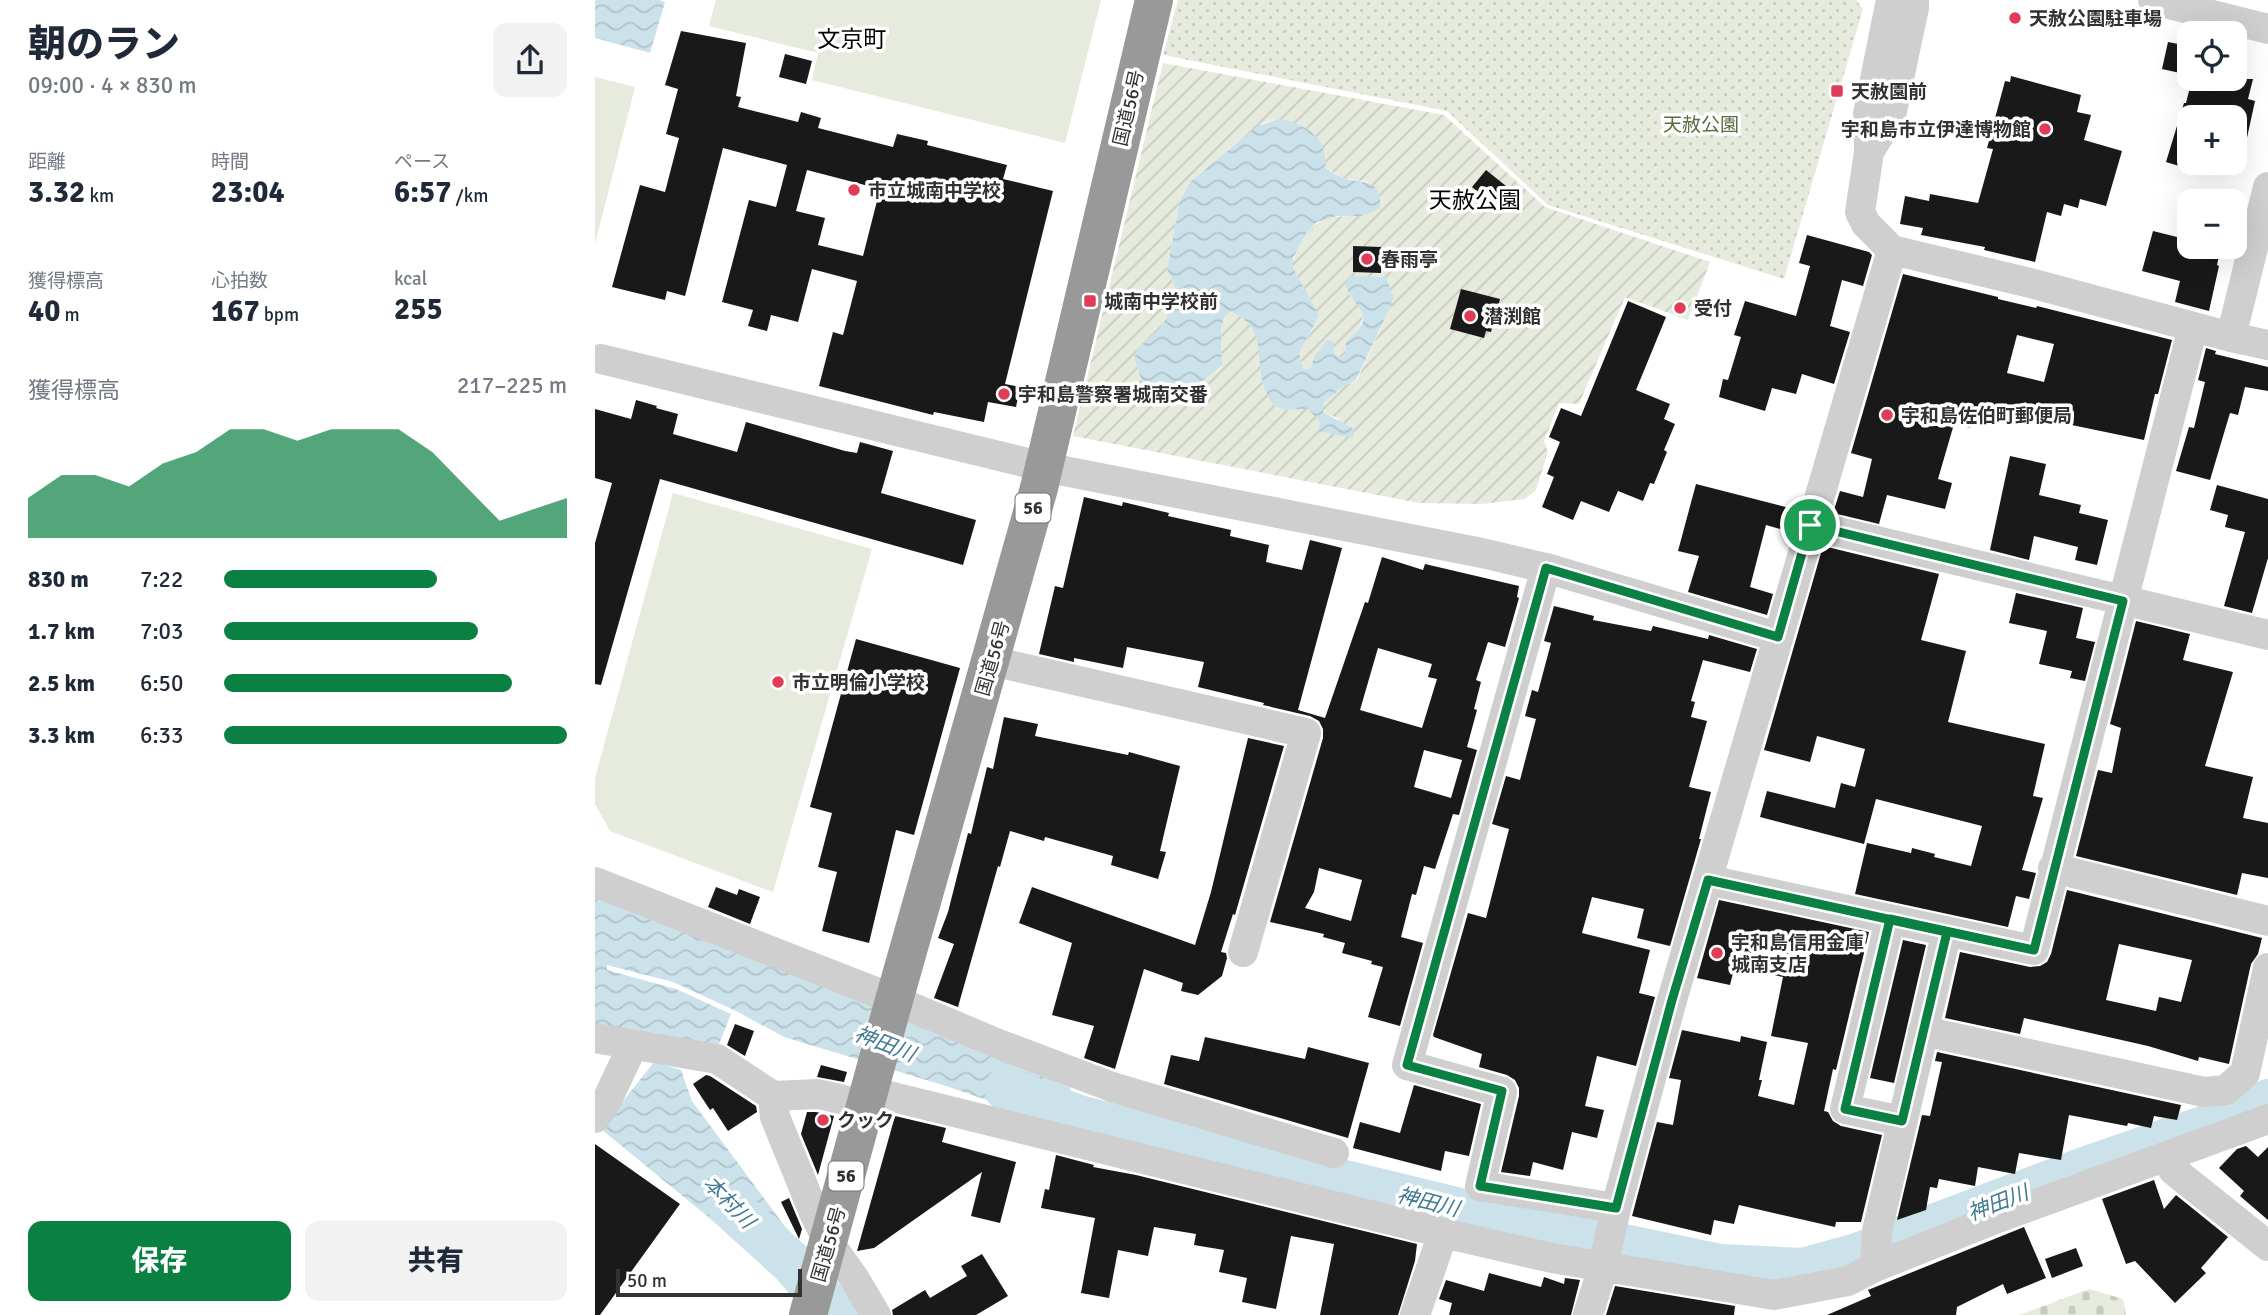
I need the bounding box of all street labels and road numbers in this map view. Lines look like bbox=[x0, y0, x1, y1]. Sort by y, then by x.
street label: 国道56号 bbox=[1109, 68, 1149, 149]
road number: 56 bbox=[1015, 494, 1051, 522]
street label: 国道56号 bbox=[971, 618, 1015, 699]
road number: 56 bbox=[828, 1162, 863, 1190]
street label: 国道56号 bbox=[807, 1204, 851, 1285]

